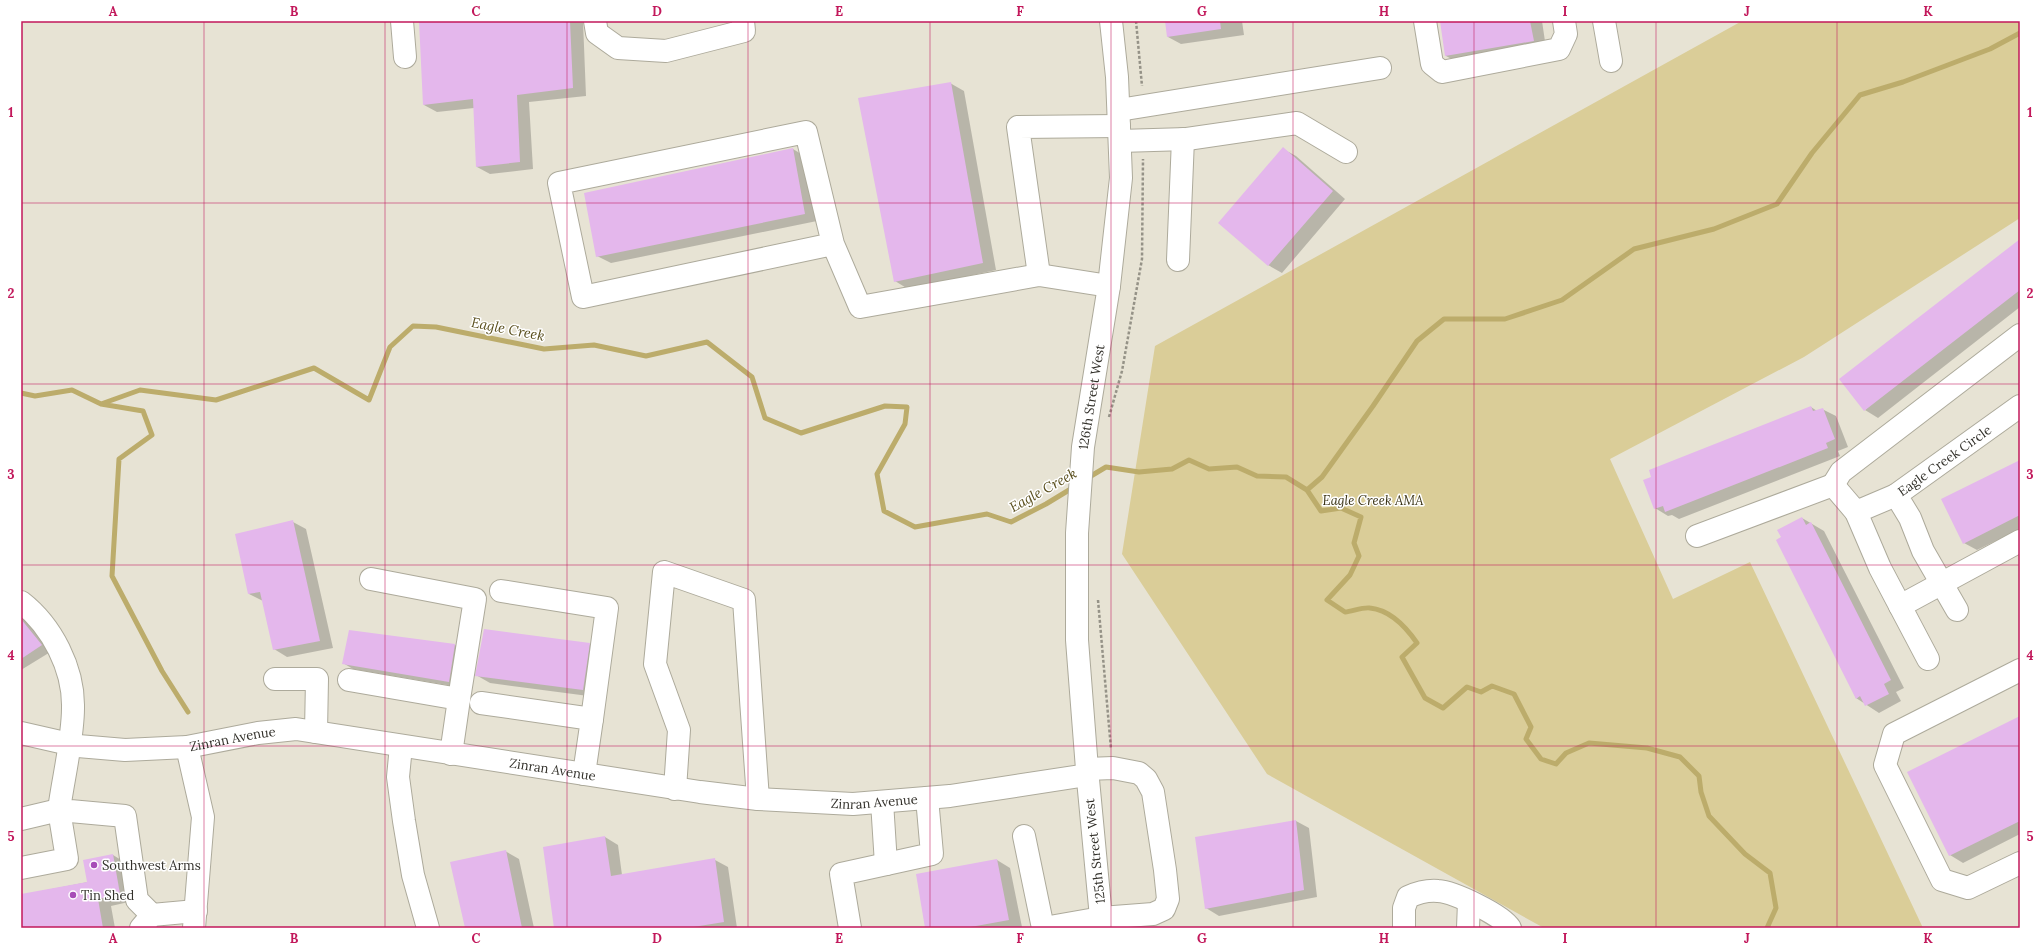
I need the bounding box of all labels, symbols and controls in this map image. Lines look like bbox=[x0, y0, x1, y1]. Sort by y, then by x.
text: A bbox=[109, 3, 118, 20]
text: B bbox=[290, 3, 299, 20]
text: C bbox=[472, 3, 481, 20]
text: D bbox=[652, 3, 662, 20]
text: E bbox=[835, 3, 843, 20]
text: F bbox=[1016, 3, 1024, 20]
text: G bbox=[1197, 3, 1207, 20]
text: H bbox=[1379, 3, 1389, 20]
text: I bbox=[1562, 3, 1568, 20]
text: J bbox=[1744, 3, 1750, 20]
text: K bbox=[1923, 3, 1933, 20]
text: 1 bbox=[8, 104, 14, 121]
text: 1 bbox=[2027, 104, 2033, 121]
text: 2 bbox=[8, 285, 15, 302]
text: 2 bbox=[2027, 285, 2034, 302]
water label: Eagle Creek bbox=[470, 313, 546, 345]
street label: 126th Street West bbox=[1074, 343, 1108, 450]
street label: Eagle Creek Circle bbox=[1894, 421, 1994, 500]
water label: Eagle Creek bbox=[1006, 464, 1080, 516]
text: 3 bbox=[7, 466, 15, 483]
text: 3 bbox=[2026, 466, 2034, 483]
park label: Eagle Creek AMA bbox=[1323, 492, 1424, 509]
text: 4 bbox=[7, 647, 15, 664]
text: 4 bbox=[2026, 647, 2034, 664]
street label: Zinran Avenue bbox=[188, 723, 276, 755]
street label: Zinran Avenue bbox=[508, 754, 597, 784]
street label: Zinran Avenue bbox=[830, 790, 918, 813]
street label: 125th Street West bbox=[1081, 797, 1109, 905]
text: 5 bbox=[7, 828, 15, 845]
text: 5 bbox=[2026, 828, 2034, 845]
place label: Southwest Arms bbox=[102, 857, 201, 874]
marker: Southwest Arms bbox=[89, 860, 99, 870]
place label: Tin Shed bbox=[81, 887, 134, 904]
marker: Tin Shed bbox=[68, 890, 78, 900]
text: A bbox=[109, 930, 118, 947]
text: B bbox=[290, 930, 299, 947]
text: C bbox=[472, 930, 481, 947]
text: D bbox=[652, 930, 662, 947]
text: E bbox=[835, 930, 843, 947]
text: F bbox=[1016, 930, 1024, 947]
text: G bbox=[1197, 930, 1207, 947]
text: H bbox=[1379, 930, 1389, 947]
text: I bbox=[1562, 930, 1568, 947]
text: J bbox=[1744, 930, 1750, 947]
text: K bbox=[1923, 930, 1933, 947]

